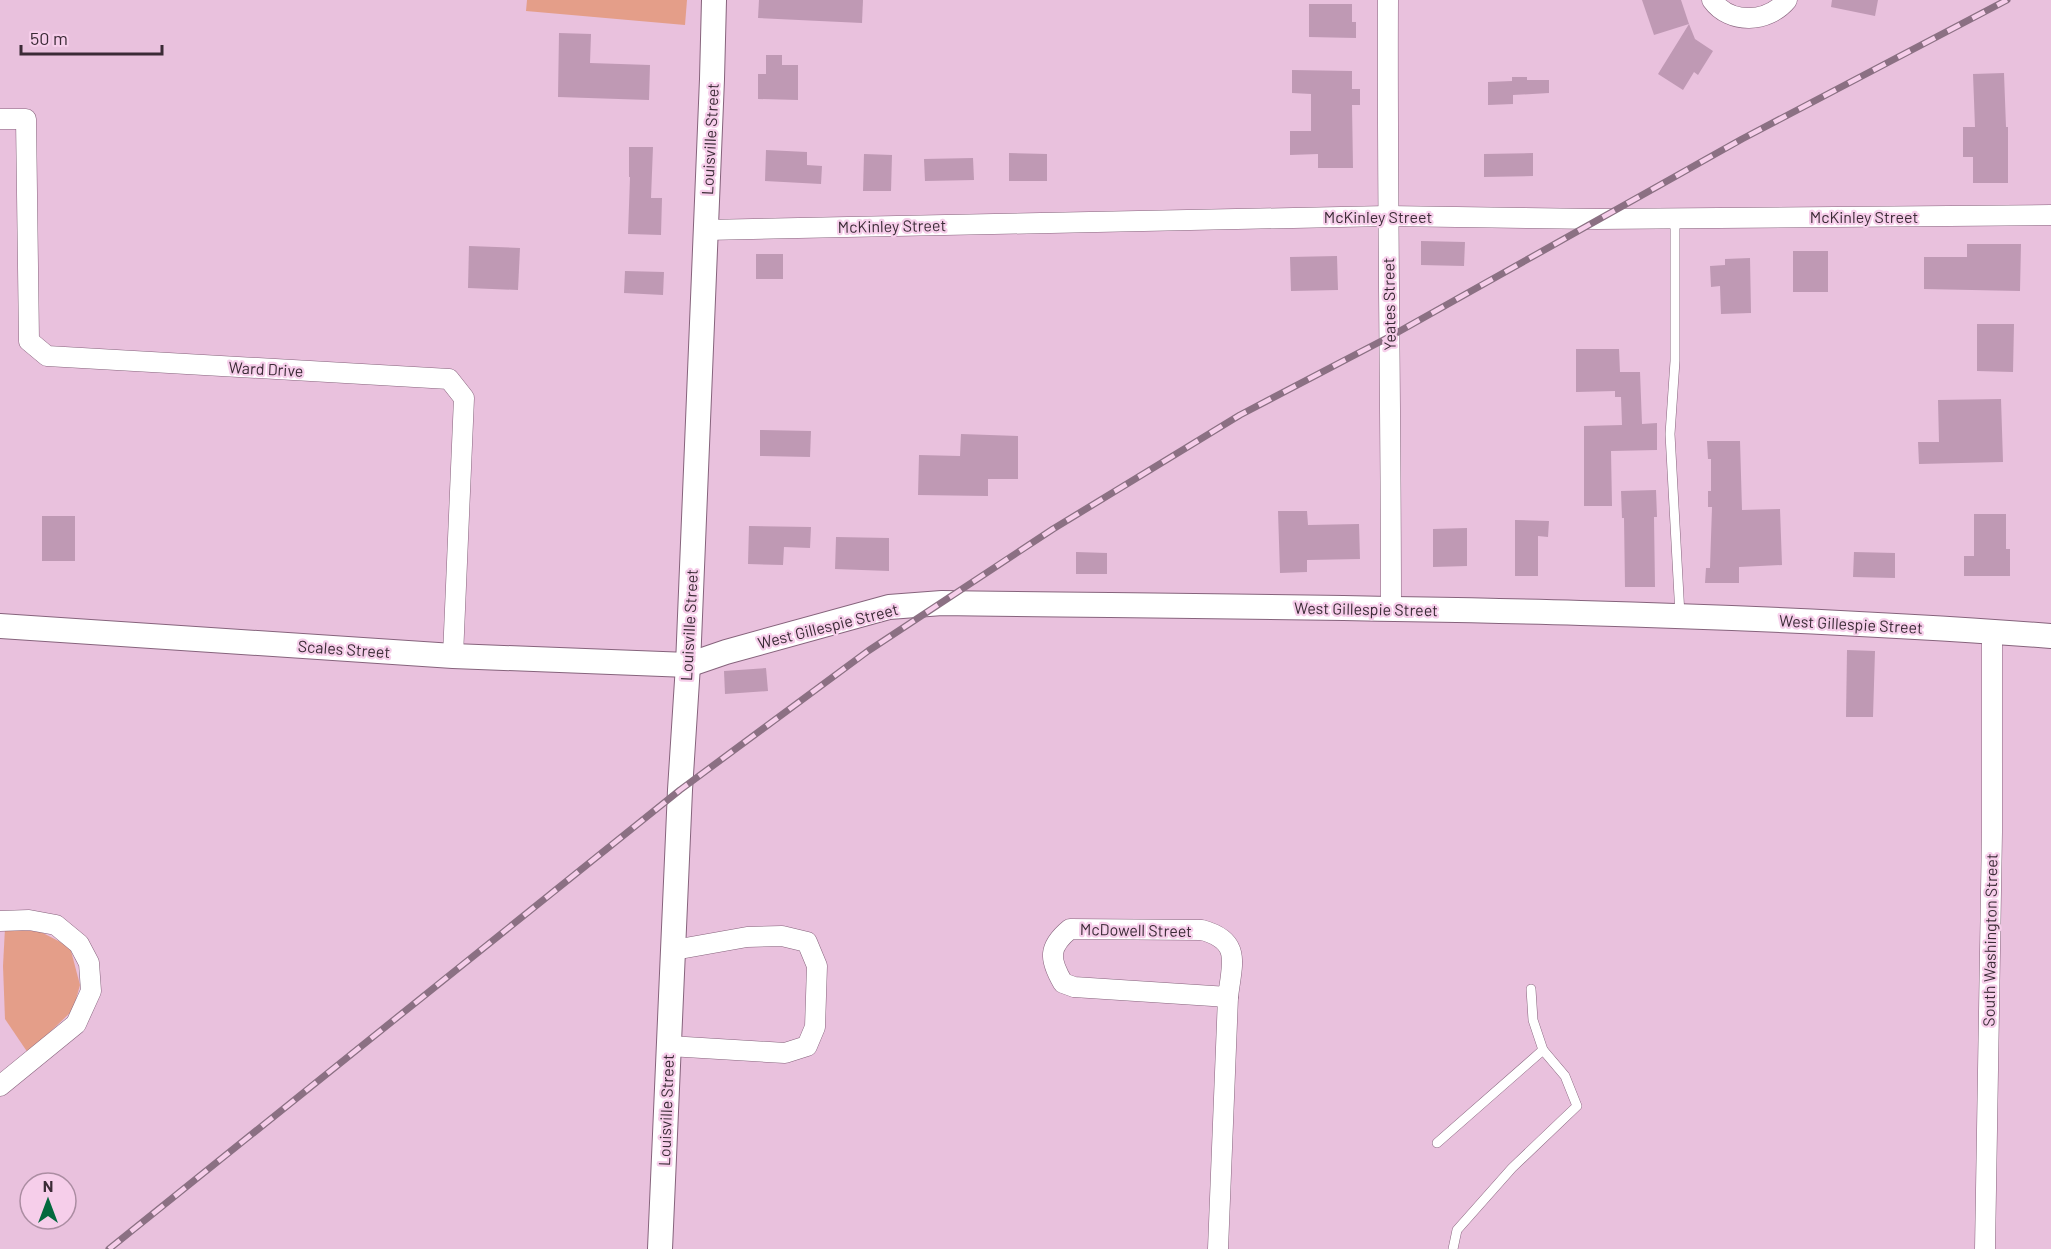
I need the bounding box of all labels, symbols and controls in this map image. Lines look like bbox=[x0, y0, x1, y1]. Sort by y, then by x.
scale bar bbox=[21, 18, 162, 56]
text: 50 m bbox=[30, 27, 68, 49]
street label: Louisville Street bbox=[697, 82, 722, 195]
street label: McKinley Street bbox=[1324, 207, 1432, 226]
street label: McKinley Street bbox=[1810, 207, 1918, 226]
street label: McKinley Street bbox=[838, 215, 946, 236]
street label: Yeates Street bbox=[1378, 257, 1399, 351]
street label: Ward Drive bbox=[228, 357, 304, 380]
street label: Louisville Street bbox=[676, 568, 701, 681]
street label: West Gillespie Street bbox=[1294, 598, 1438, 619]
street label: West Gillespie Street bbox=[756, 599, 900, 652]
street label: West Gillespie Street bbox=[1779, 610, 1923, 637]
street label: Scales Street bbox=[297, 636, 391, 661]
street label: South Washington Street bbox=[1978, 853, 2001, 1027]
street label: McDowell Street bbox=[1080, 919, 1192, 940]
street label: Louisville Street bbox=[654, 1054, 677, 1166]
north arrow bbox=[18, 1171, 78, 1231]
text: N bbox=[43, 1176, 53, 1195]

